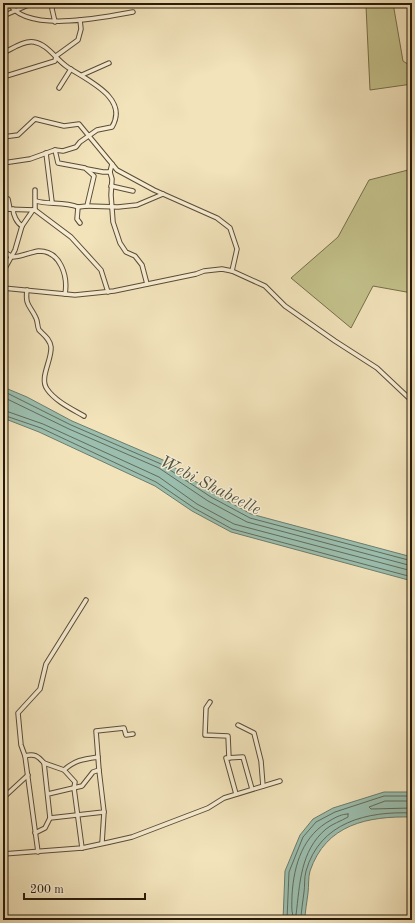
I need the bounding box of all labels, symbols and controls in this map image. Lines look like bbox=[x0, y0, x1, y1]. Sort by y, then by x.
water label: Webi Shabeelle bbox=[157, 453, 263, 519]
scale bar bbox=[24, 875, 145, 901]
text: 200 m bbox=[30, 884, 64, 896]

